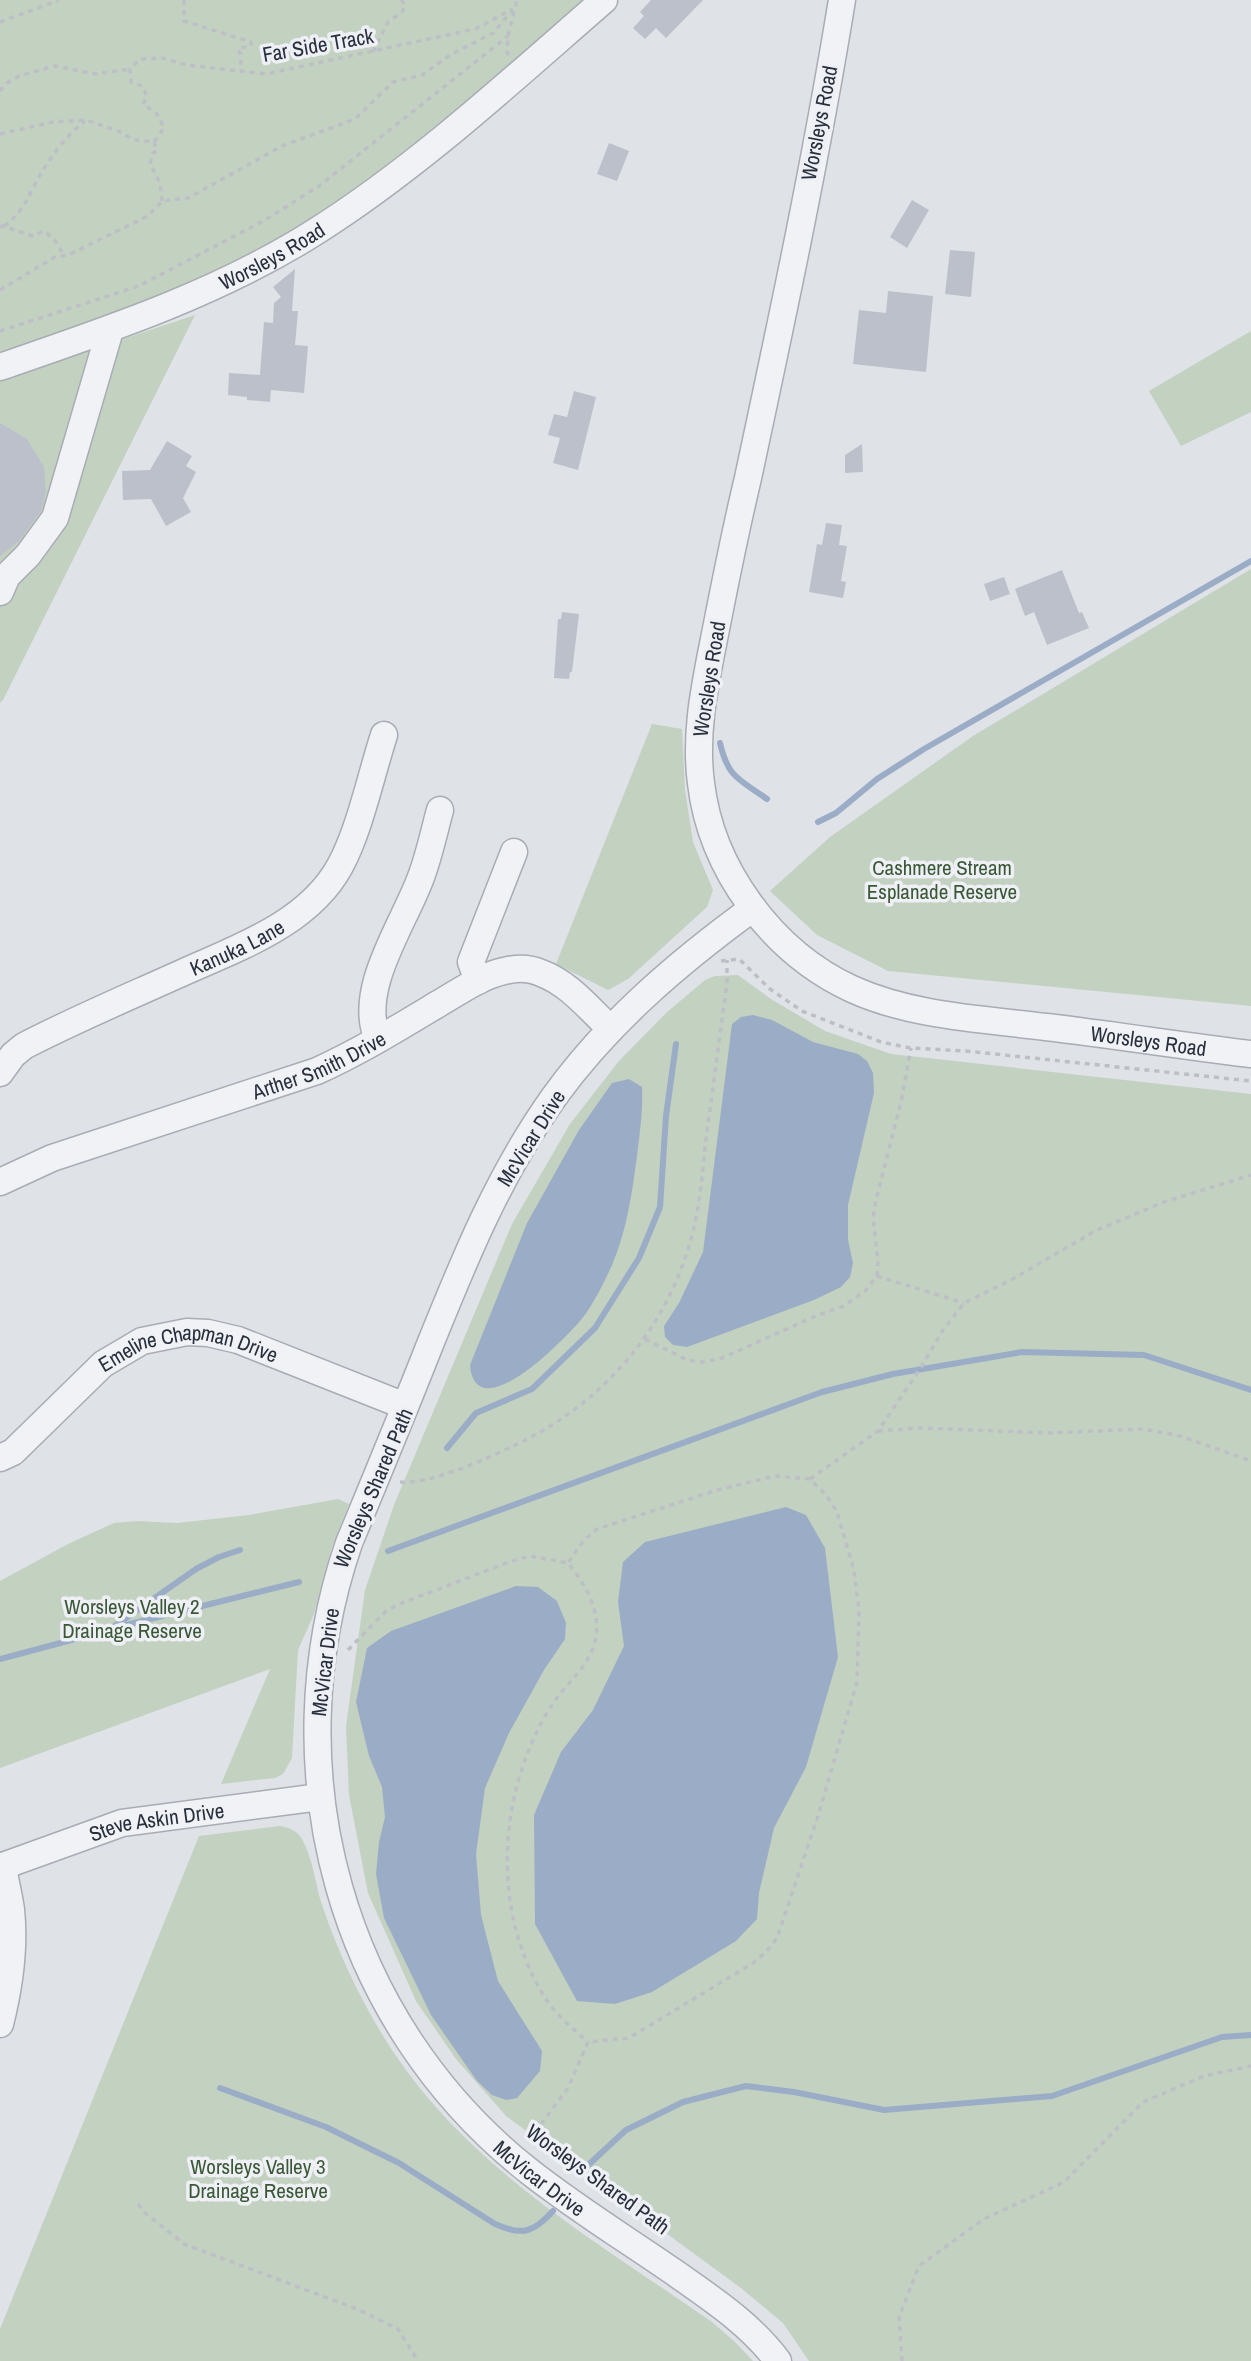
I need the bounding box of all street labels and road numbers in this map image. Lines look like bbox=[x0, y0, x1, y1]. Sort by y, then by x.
street label: Far Side Track bbox=[260, 21, 376, 69]
street label: Worsleys Road bbox=[794, 63, 844, 183]
street label: Worsleys Road bbox=[214, 215, 330, 296]
street label: Worsleys Road bbox=[686, 619, 732, 739]
street label: Kanuka Lane bbox=[185, 912, 290, 982]
street label: Worsleys Road bbox=[1089, 1018, 1208, 1063]
street label: Arther Smith Drive bbox=[247, 1024, 391, 1106]
street label: McVicar Drive bbox=[490, 1084, 572, 1192]
street label: Emeline Chapman Drive bbox=[93, 1317, 283, 1378]
street label: Worsleys Shared Path bbox=[326, 1404, 420, 1572]
street label: McVicar Drive bbox=[304, 1606, 346, 1718]
street label: Steve Askin Drive bbox=[85, 1795, 226, 1848]
street label: Worsleys Shared Path bbox=[520, 2117, 676, 2241]
street label: McVicar Drive bbox=[487, 2133, 591, 2223]

